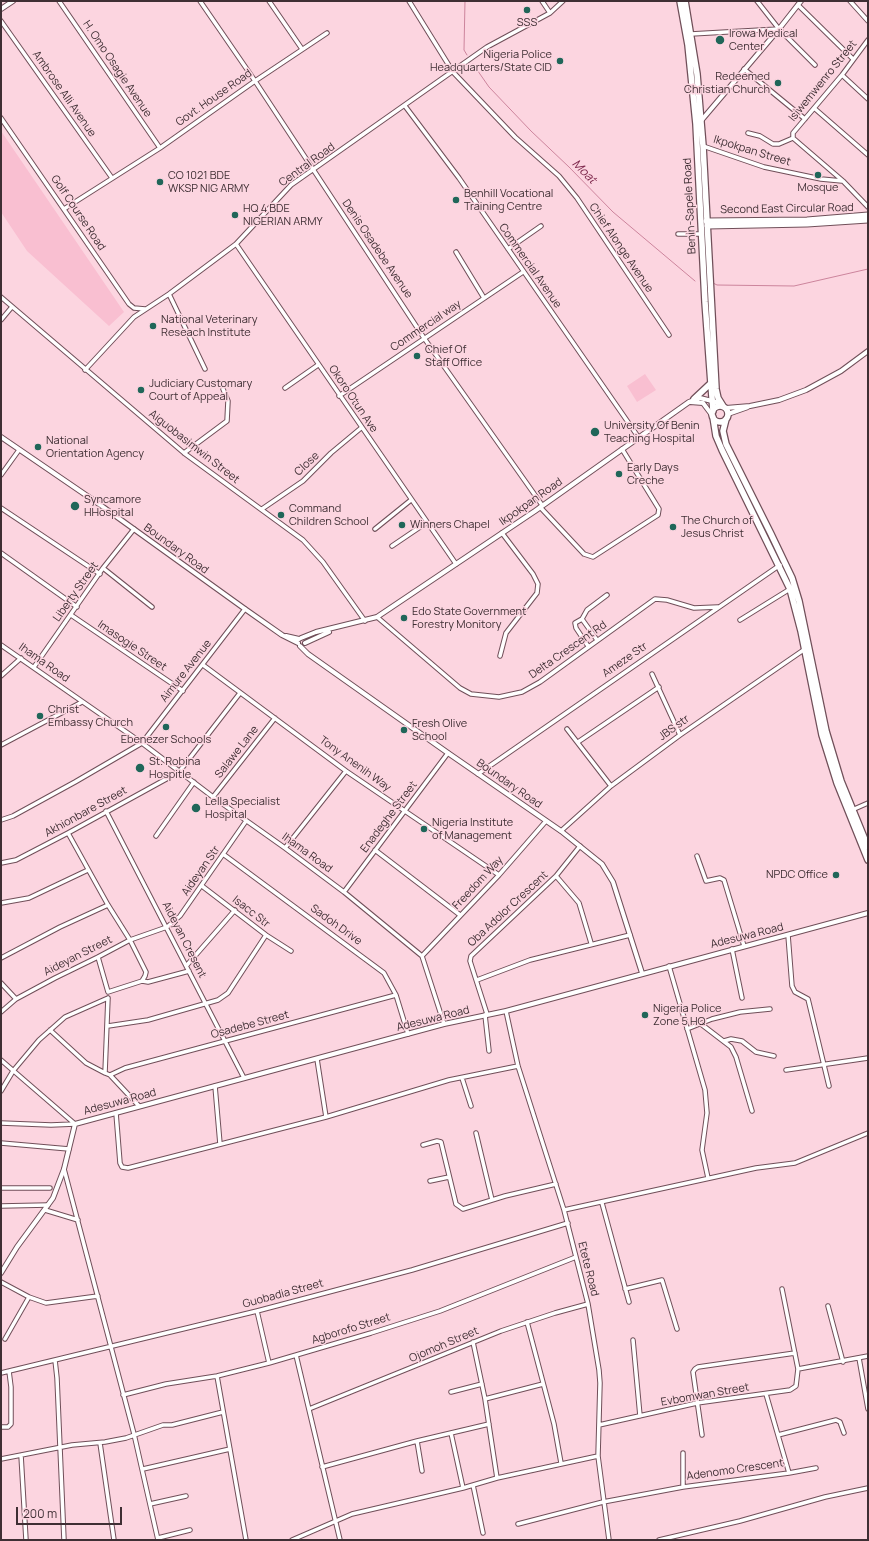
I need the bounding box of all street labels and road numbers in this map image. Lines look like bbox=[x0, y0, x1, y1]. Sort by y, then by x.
street label: H. Omo Osagie Avenue bbox=[80, 18, 154, 120]
street label: Isiwemwenro Street bbox=[786, 38, 860, 124]
street label: Ambrose Alli Avenue bbox=[29, 48, 99, 140]
street label: Govt. House Road bbox=[173, 67, 255, 129]
street label: Ikpokpan Street bbox=[712, 133, 792, 169]
street label: Central Road bbox=[277, 140, 337, 190]
street label: Benin-Sapele Road bbox=[681, 158, 699, 254]
street label: Golf Course Road bbox=[48, 173, 108, 253]
street label: Denis Osadebe Avenue bbox=[339, 197, 415, 301]
street label: Chief Alonge Avenue bbox=[586, 201, 656, 295]
street label: Second East Circular Road bbox=[720, 201, 854, 217]
street label: Commercial Avenue bbox=[496, 221, 564, 311]
street label: Commercial way bbox=[388, 298, 464, 354]
street label: Okoro Otun Ave bbox=[326, 363, 380, 435]
street label: Aiguobasimwin Street bbox=[146, 407, 242, 487]
street label: Close bbox=[292, 449, 322, 479]
street label: Ikpokpan Road bbox=[497, 475, 565, 529]
street label: Boundary Road bbox=[141, 521, 211, 577]
street label: Liberty Street bbox=[51, 560, 101, 624]
street label: Imasogie Street bbox=[95, 618, 169, 674]
street label: Delta Crescent Rd bbox=[527, 618, 609, 682]
street label: Aimure Avenue bbox=[158, 637, 214, 705]
street label: Ameze Str bbox=[600, 640, 650, 680]
street label: Ihama Road bbox=[16, 641, 72, 685]
street label: JBS str bbox=[656, 712, 692, 744]
street label: Salawe Lane bbox=[212, 723, 262, 781]
street label: Tony Anenih Way bbox=[317, 734, 393, 794]
street label: Boundary Road bbox=[474, 757, 544, 811]
street label: Enadeghe Street bbox=[358, 779, 420, 855]
street label: Akhionbare Street bbox=[43, 784, 129, 840]
street label: Ihama Road bbox=[279, 830, 335, 876]
street label: Aideyan Str bbox=[179, 843, 223, 899]
street label: Freedom Way bbox=[450, 854, 506, 912]
street label: Oba Adolor Crescent bbox=[465, 868, 551, 950]
street label: Isacc Str bbox=[230, 893, 272, 931]
street label: Aideyan Cresent bbox=[159, 900, 209, 980]
street label: Sadoh Drive bbox=[308, 902, 364, 948]
street label: Adesuwa Road bbox=[709, 921, 785, 951]
street label: Aideyan Street bbox=[42, 933, 114, 979]
street label: Adesuwa Road bbox=[395, 1004, 471, 1034]
street label: Osadebe Street bbox=[210, 1008, 290, 1042]
street label: Adesuwa Road bbox=[82, 1086, 158, 1118]
street label: Etete Road bbox=[575, 1240, 601, 1298]
street label: Guobadia Street bbox=[241, 1277, 325, 1311]
street label: Agborofo Street bbox=[310, 1311, 392, 1347]
street label: Ojomoh Street bbox=[407, 1324, 481, 1366]
street label: Evbomwan Street bbox=[660, 1381, 750, 1409]
street label: Adenomo Crescent bbox=[686, 1457, 784, 1483]

